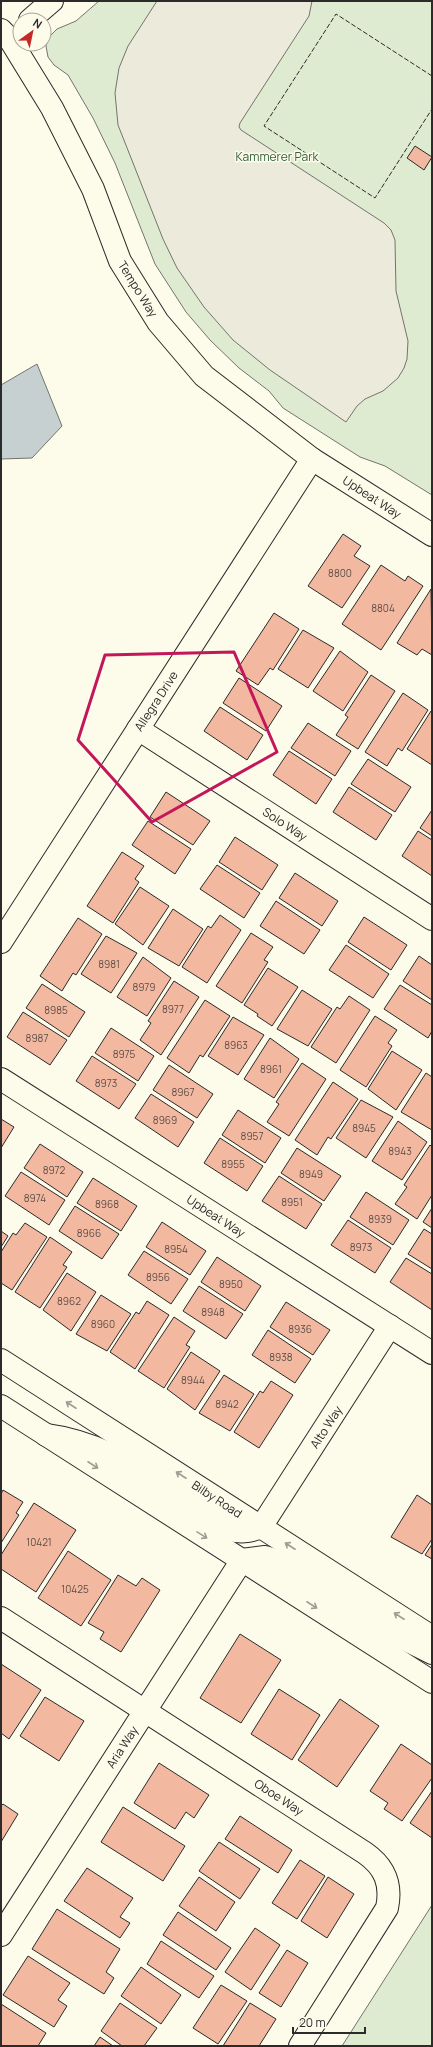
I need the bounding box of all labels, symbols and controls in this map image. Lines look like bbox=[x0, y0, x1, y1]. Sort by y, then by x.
north arrow bbox=[12, 12, 52, 52]
text: N bbox=[30, 15, 45, 32]
park label: Kammerer Park bbox=[236, 148, 320, 165]
street label: Tempo Way bbox=[114, 258, 162, 321]
street label: Upbeat Way bbox=[339, 472, 405, 523]
house number: 8800 bbox=[328, 566, 352, 580]
house number: 8804 bbox=[371, 601, 395, 615]
street label: Allegra Drive bbox=[130, 668, 182, 734]
street label: Solo Way bbox=[259, 803, 311, 845]
house number: 8981 bbox=[98, 957, 120, 971]
house number: 8979 bbox=[132, 980, 156, 994]
house number: 8977 bbox=[162, 1002, 184, 1016]
house number: 8985 bbox=[44, 1003, 68, 1017]
house number: 8987 bbox=[26, 1031, 48, 1045]
house number: 8963 bbox=[224, 1038, 248, 1052]
house number: 8975 bbox=[113, 1047, 136, 1061]
house number: 8961 bbox=[260, 1062, 282, 1076]
house number: 8973 bbox=[95, 1076, 117, 1090]
house number: 8967 bbox=[171, 1085, 195, 1099]
house number: 8969 bbox=[153, 1113, 177, 1127]
house number: 8945 bbox=[352, 1121, 376, 1135]
house number: 8957 bbox=[241, 1129, 263, 1143]
house number: 8943 bbox=[388, 1144, 412, 1158]
house number: 8955 bbox=[221, 1157, 245, 1171]
house number: 8972 bbox=[43, 1163, 66, 1177]
house number: 8949 bbox=[299, 1167, 323, 1181]
house number: 8974 bbox=[24, 1191, 46, 1205]
street label: Upbeat Way bbox=[183, 1191, 249, 1242]
house number: 8951 bbox=[281, 1195, 303, 1209]
house number: 8968 bbox=[95, 1197, 119, 1211]
house number: 8939 bbox=[368, 1212, 392, 1226]
house number: 8966 bbox=[77, 1226, 101, 1240]
house number: 8973 bbox=[350, 1240, 372, 1254]
house number: 8954 bbox=[164, 1242, 188, 1256]
house number: 8956 bbox=[146, 1270, 170, 1284]
house number: 8950 bbox=[219, 1277, 243, 1291]
house number: 8962 bbox=[57, 1294, 81, 1308]
house number: 8948 bbox=[201, 1305, 225, 1319]
house number: 8960 bbox=[91, 1317, 115, 1331]
house number: 8936 bbox=[288, 1322, 312, 1336]
house number: 8938 bbox=[269, 1350, 293, 1364]
house number: 8944 bbox=[181, 1373, 205, 1387]
house number: 8942 bbox=[215, 1397, 239, 1411]
one-way arrow bbox=[66, 1401, 77, 1409]
street label: Alto Way bbox=[306, 1402, 347, 1452]
one-way arrow bbox=[87, 1461, 99, 1469]
one-way arrow bbox=[175, 1471, 186, 1480]
street label: Bilby Road bbox=[189, 1476, 245, 1522]
one-way arrow bbox=[196, 1531, 208, 1539]
house number: 10421 bbox=[26, 1535, 52, 1549]
one-way arrow bbox=[284, 1541, 296, 1549]
house number: 10425 bbox=[61, 1582, 89, 1596]
one-way arrow bbox=[306, 1601, 318, 1609]
one-way arrow bbox=[394, 1612, 405, 1620]
street label: Aria Way bbox=[102, 1722, 142, 1771]
street label: Oboe Way bbox=[251, 1775, 308, 1820]
scale bar bbox=[293, 2009, 365, 2035]
text: 20 m bbox=[299, 2014, 326, 2031]

